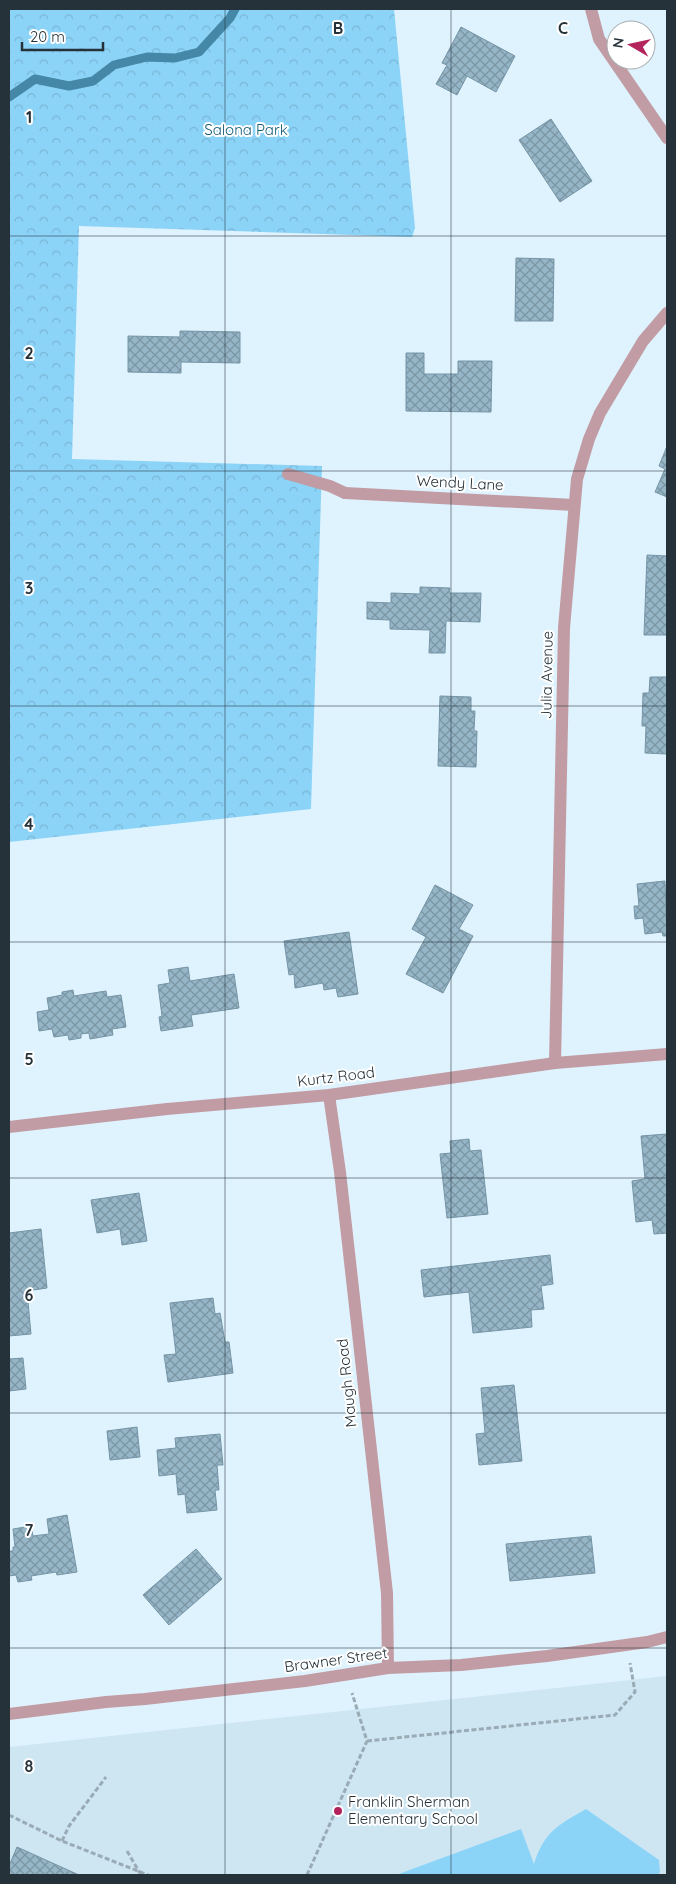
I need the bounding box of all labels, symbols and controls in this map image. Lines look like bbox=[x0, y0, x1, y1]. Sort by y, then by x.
text: B bbox=[333, 18, 343, 38]
text: C bbox=[558, 18, 568, 38]
scale bar bbox=[22, 20, 104, 52]
north arrow bbox=[606, 20, 656, 70]
text: 20 m bbox=[30, 27, 65, 46]
text: N bbox=[608, 36, 628, 49]
text: 1 bbox=[26, 107, 32, 127]
park label: Salona Park bbox=[204, 120, 288, 139]
text: 2 bbox=[24, 343, 34, 363]
street label: Wendy Lane bbox=[416, 471, 504, 494]
text: 3 bbox=[25, 578, 33, 598]
street label: Julia Avenue bbox=[536, 631, 557, 719]
text: 4 bbox=[24, 814, 34, 834]
text: 5 bbox=[24, 1049, 34, 1069]
street label: Kurtz Road bbox=[296, 1062, 376, 1091]
text: 6 bbox=[25, 1285, 34, 1305]
street label: Maugh Road bbox=[332, 1338, 361, 1428]
text: 7 bbox=[25, 1520, 34, 1540]
street label: Brawner Street bbox=[283, 1643, 389, 1676]
text: 8 bbox=[25, 1756, 34, 1776]
place label: Franklin Sherman Elementary School bbox=[348, 1792, 478, 1828]
marker: Franklin Sherman Elementary School bbox=[332, 1805, 344, 1817]

